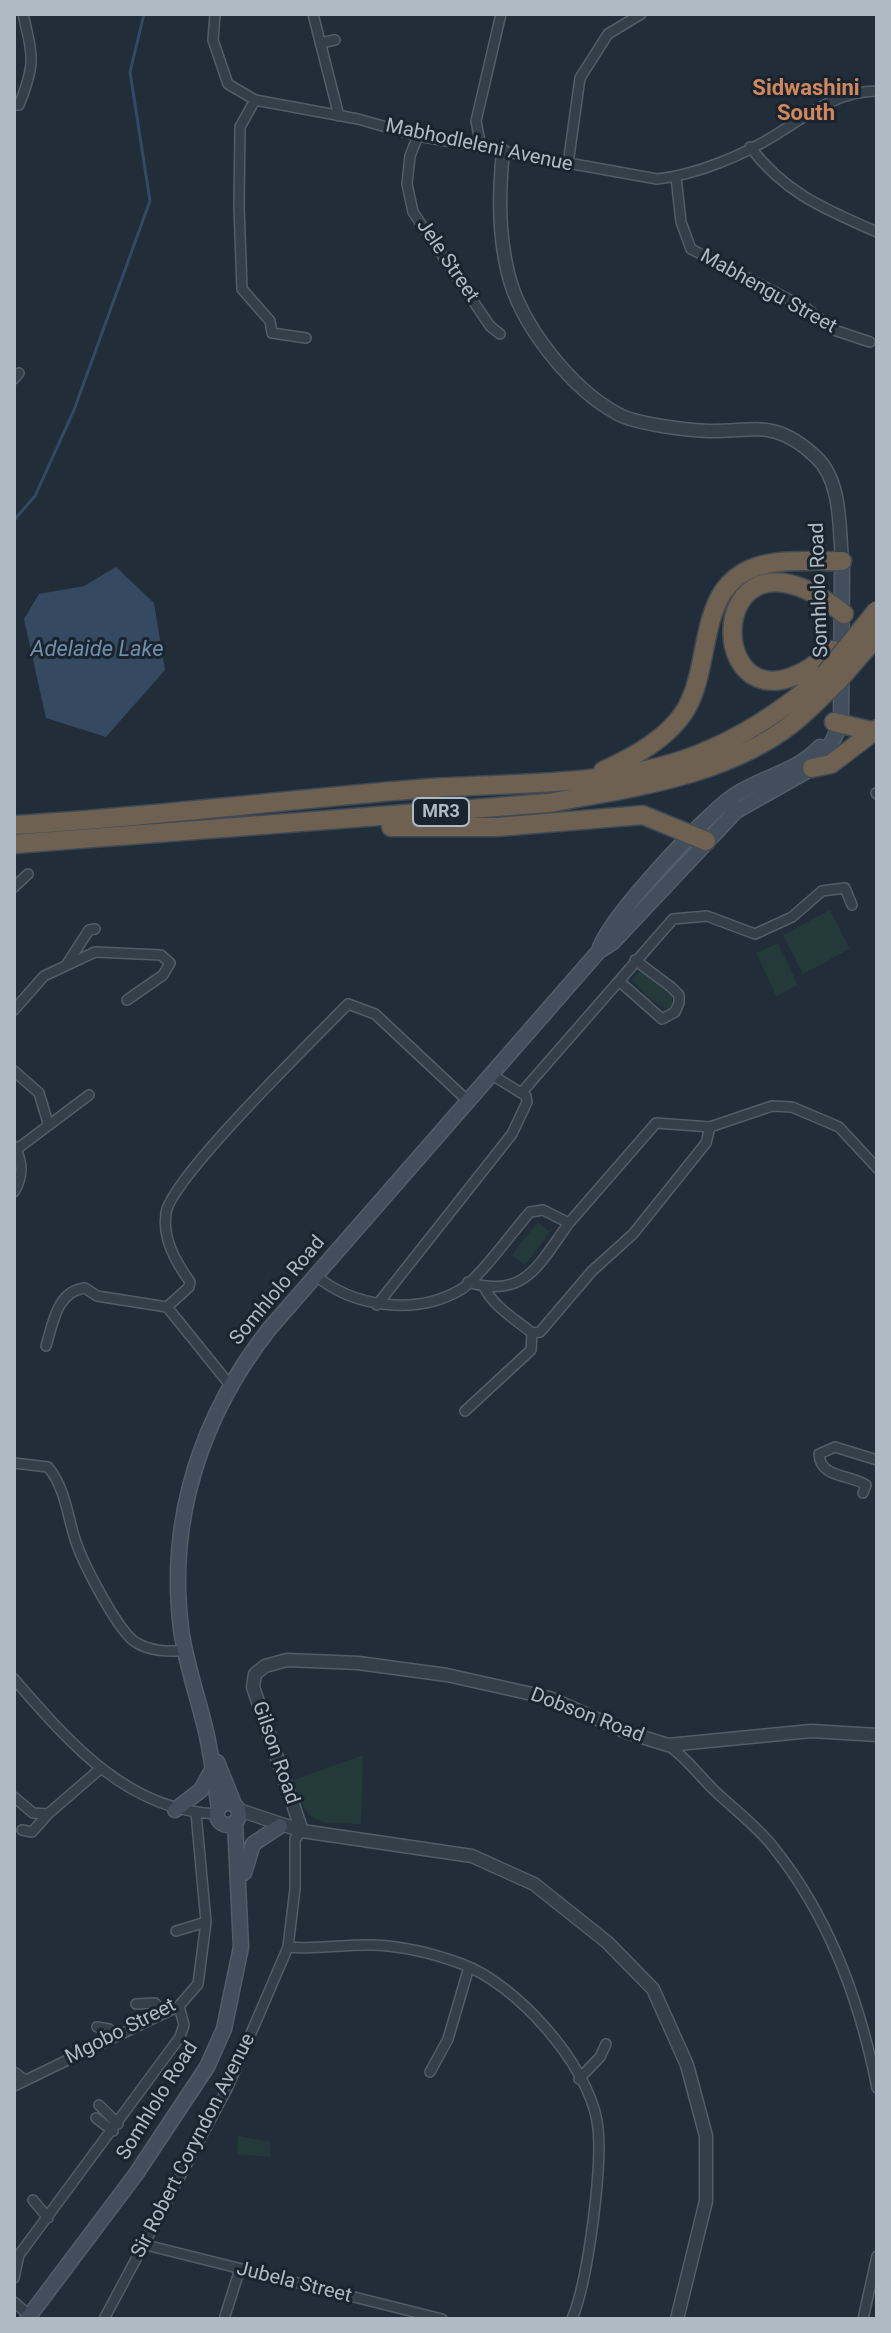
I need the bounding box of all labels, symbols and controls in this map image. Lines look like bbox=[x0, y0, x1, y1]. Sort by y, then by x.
district label: Sidwashini South bbox=[752, 76, 860, 128]
street label: Mabhodleleni Avenue bbox=[383, 114, 575, 178]
street label: Jele Street bbox=[411, 215, 483, 307]
street label: Mabhengu Street bbox=[696, 245, 840, 339]
street label: Somhlolo Road bbox=[806, 522, 834, 658]
water label: Adelaide Lake bbox=[30, 637, 164, 663]
road number: MR3 bbox=[413, 798, 469, 826]
street label: Somhlolo Road bbox=[225, 1231, 331, 1351]
street label: Dobson Road bbox=[527, 1683, 647, 1749]
street label: Gilson Road bbox=[246, 1699, 304, 1807]
street label: Mgobo Street bbox=[62, 1994, 180, 2070]
street label: Sir Robert Coryndon Avenue bbox=[127, 2030, 261, 2262]
street label: Somhlolo Road bbox=[112, 2037, 204, 2165]
street label: Jubela Street bbox=[234, 2257, 354, 2309]

